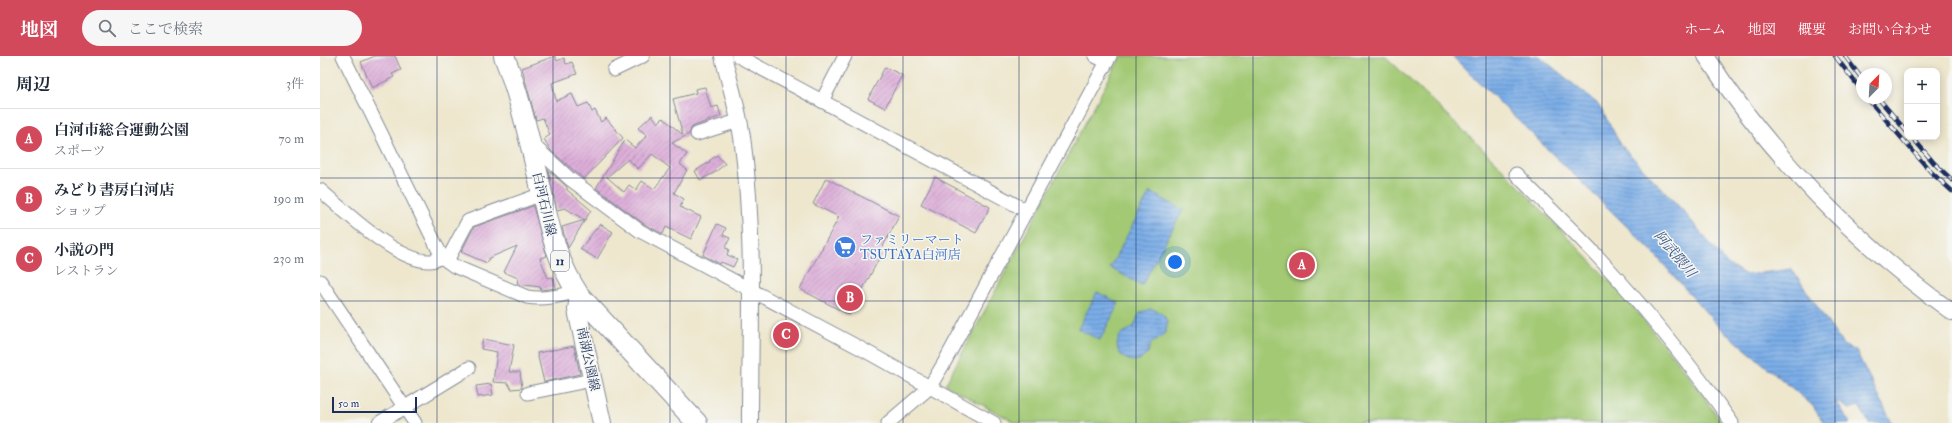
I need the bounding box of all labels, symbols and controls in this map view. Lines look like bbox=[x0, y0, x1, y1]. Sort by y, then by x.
search box bbox=[82, 10, 362, 46]
icon: search bbox=[96, 17, 118, 39]
text: 地図 bbox=[20, 18, 58, 42]
text: ここで検索 bbox=[128, 20, 203, 39]
text: ホーム bbox=[1684, 21, 1726, 38]
text: 地図 bbox=[1748, 21, 1776, 38]
text: 概要 bbox=[1798, 21, 1826, 38]
text: お問い合わせ bbox=[1848, 21, 1932, 38]
north arrow bbox=[1856, 68, 1892, 104]
map controls bbox=[1904, 68, 1940, 140]
button: + bbox=[1904, 68, 1940, 104]
text: 周辺 bbox=[16, 74, 50, 95]
text: 3件 bbox=[286, 76, 304, 92]
button: − bbox=[1904, 104, 1940, 140]
text: 白河市総合運動公園 bbox=[54, 121, 189, 140]
text: A bbox=[25, 131, 33, 147]
text: 70 m bbox=[279, 131, 304, 147]
text: スポーツ bbox=[54, 143, 105, 159]
street label: 白河石川線 bbox=[529, 171, 559, 237]
text: みどり書房白河店 bbox=[54, 181, 174, 200]
text: B bbox=[25, 191, 33, 207]
text: 190 m bbox=[273, 191, 304, 207]
text: ショップ bbox=[54, 203, 106, 219]
water label: 阿武隈川 bbox=[1650, 227, 1701, 282]
place label: ファミリーマート TSUTAYA白河店 bbox=[860, 232, 964, 263]
supermarket icon: ファミリーマート TSUTAYA白河店 bbox=[832, 234, 858, 260]
text: 小説の門 bbox=[54, 241, 114, 260]
pin: A bbox=[1289, 250, 1315, 280]
text: C bbox=[24, 251, 34, 267]
text: 230 m bbox=[273, 251, 304, 267]
road number: 11 bbox=[551, 251, 569, 271]
your location bbox=[1165, 252, 1185, 272]
text: レストラン bbox=[54, 263, 119, 279]
pin: B bbox=[837, 283, 863, 313]
pin: C bbox=[773, 320, 799, 350]
street label: 南湖公園線 bbox=[573, 326, 603, 392]
scale bar bbox=[332, 395, 417, 414]
text: 50 m bbox=[338, 397, 359, 410]

